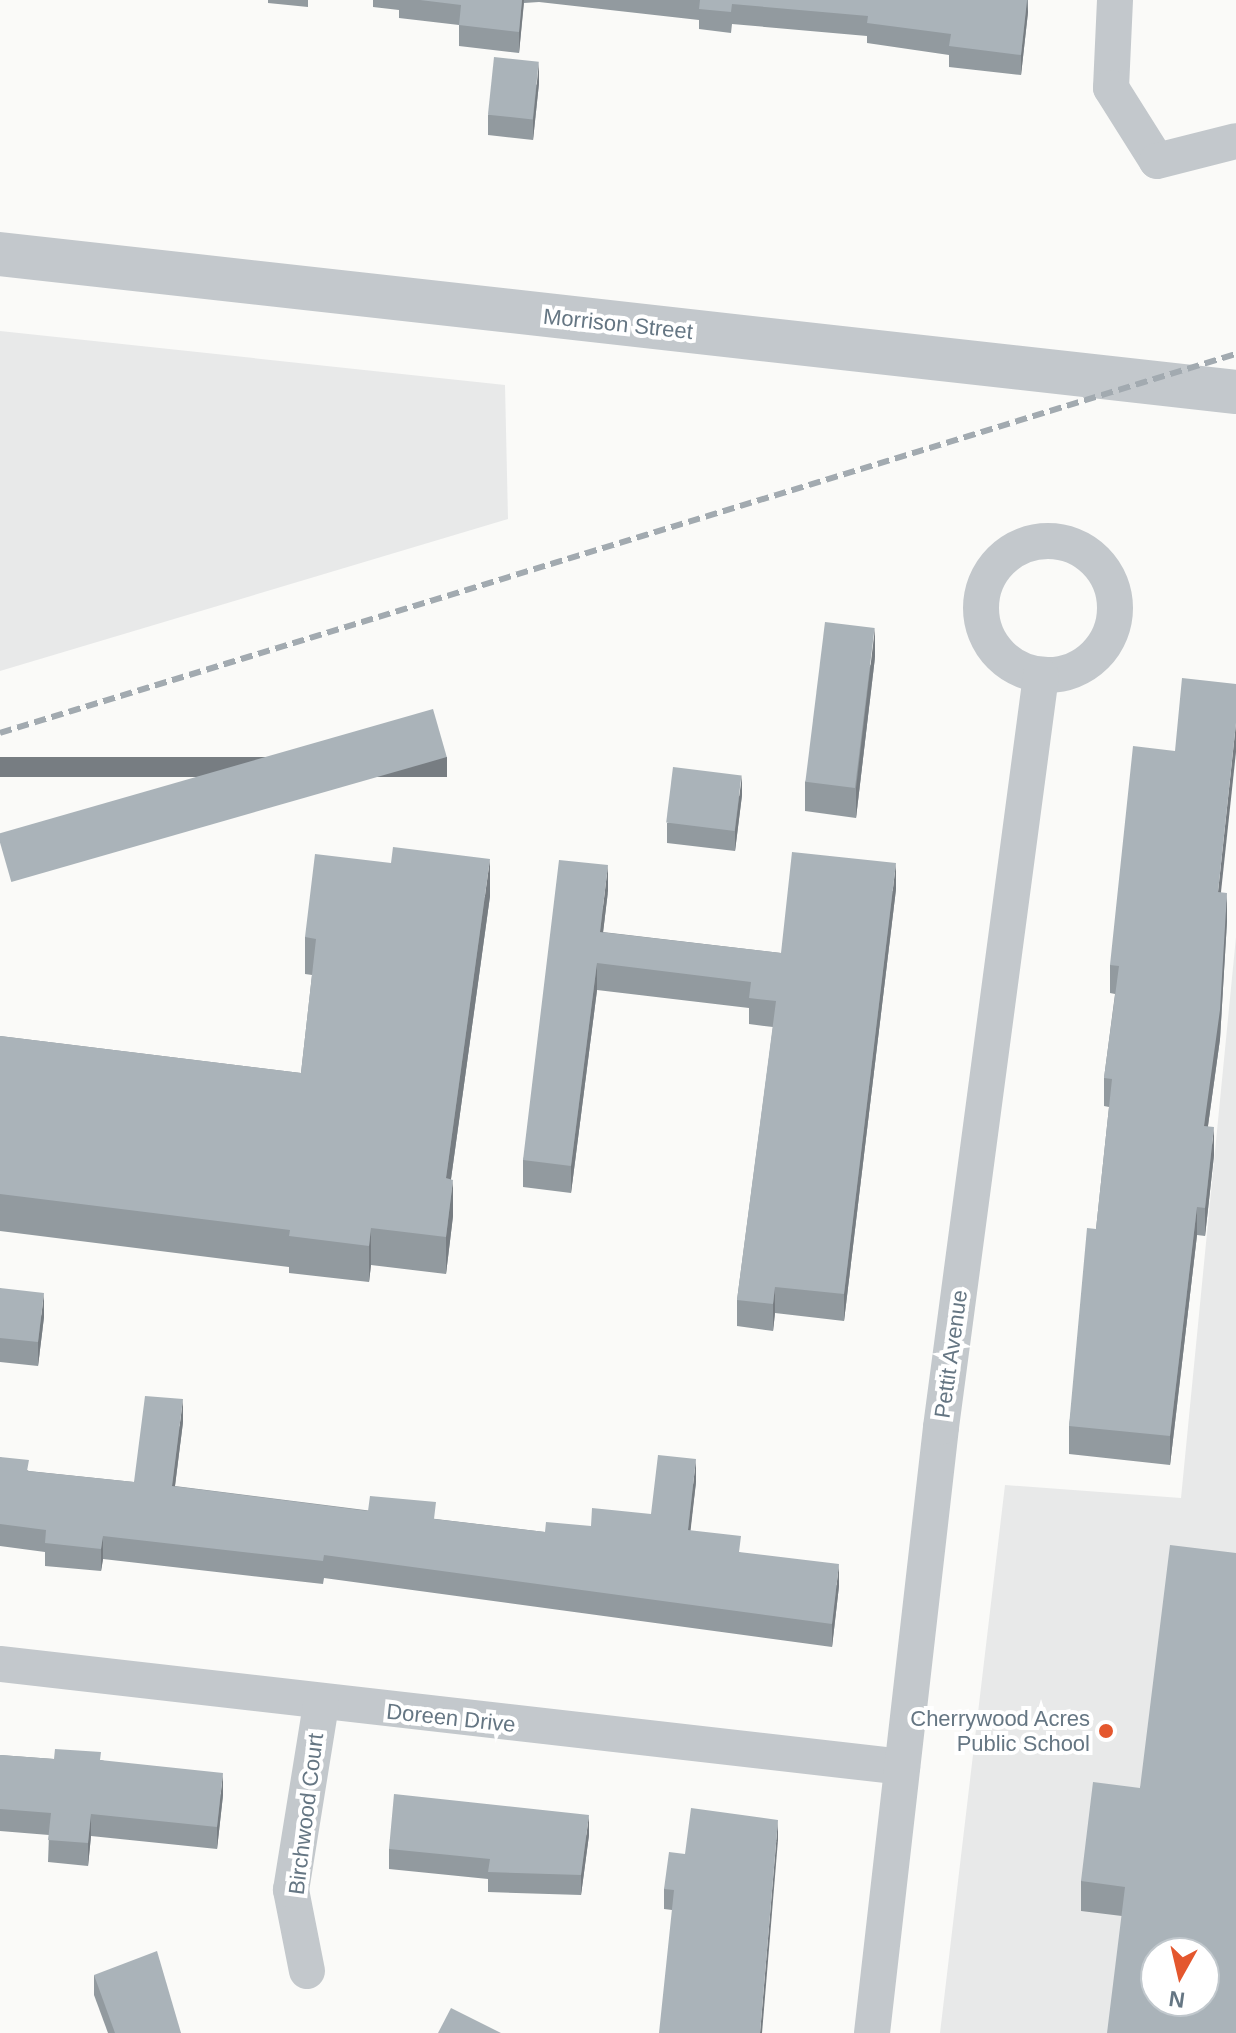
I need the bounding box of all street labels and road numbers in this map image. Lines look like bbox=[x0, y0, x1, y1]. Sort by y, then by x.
street label: Morrison Street bbox=[542, 303, 694, 345]
street label: Pettit Avenue bbox=[929, 1288, 973, 1420]
street label: Doreen Drive bbox=[385, 1698, 517, 1738]
street label: Birchwood Court bbox=[283, 1732, 329, 1896]

